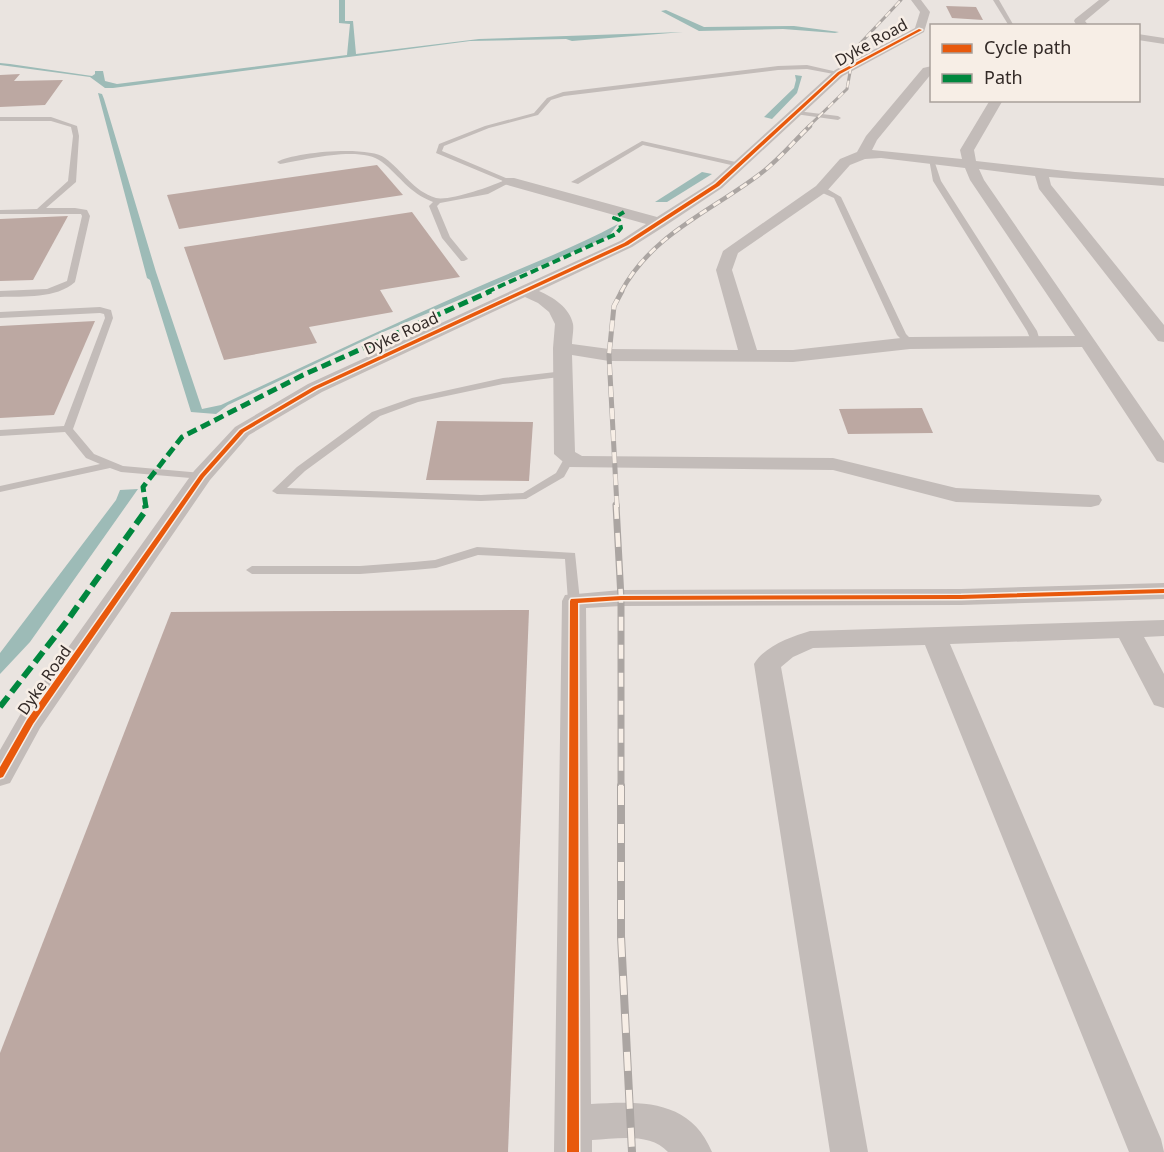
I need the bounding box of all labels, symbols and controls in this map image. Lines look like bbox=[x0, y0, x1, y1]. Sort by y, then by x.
street label: Dyke Road bbox=[831, 13, 911, 71]
legend bbox=[930, 24, 1140, 102]
text: Cycle path bbox=[984, 35, 1071, 59]
text: Path bbox=[984, 65, 1023, 89]
street label: Dyke Road bbox=[360, 306, 442, 360]
street label: Dyke Road bbox=[12, 641, 76, 719]

